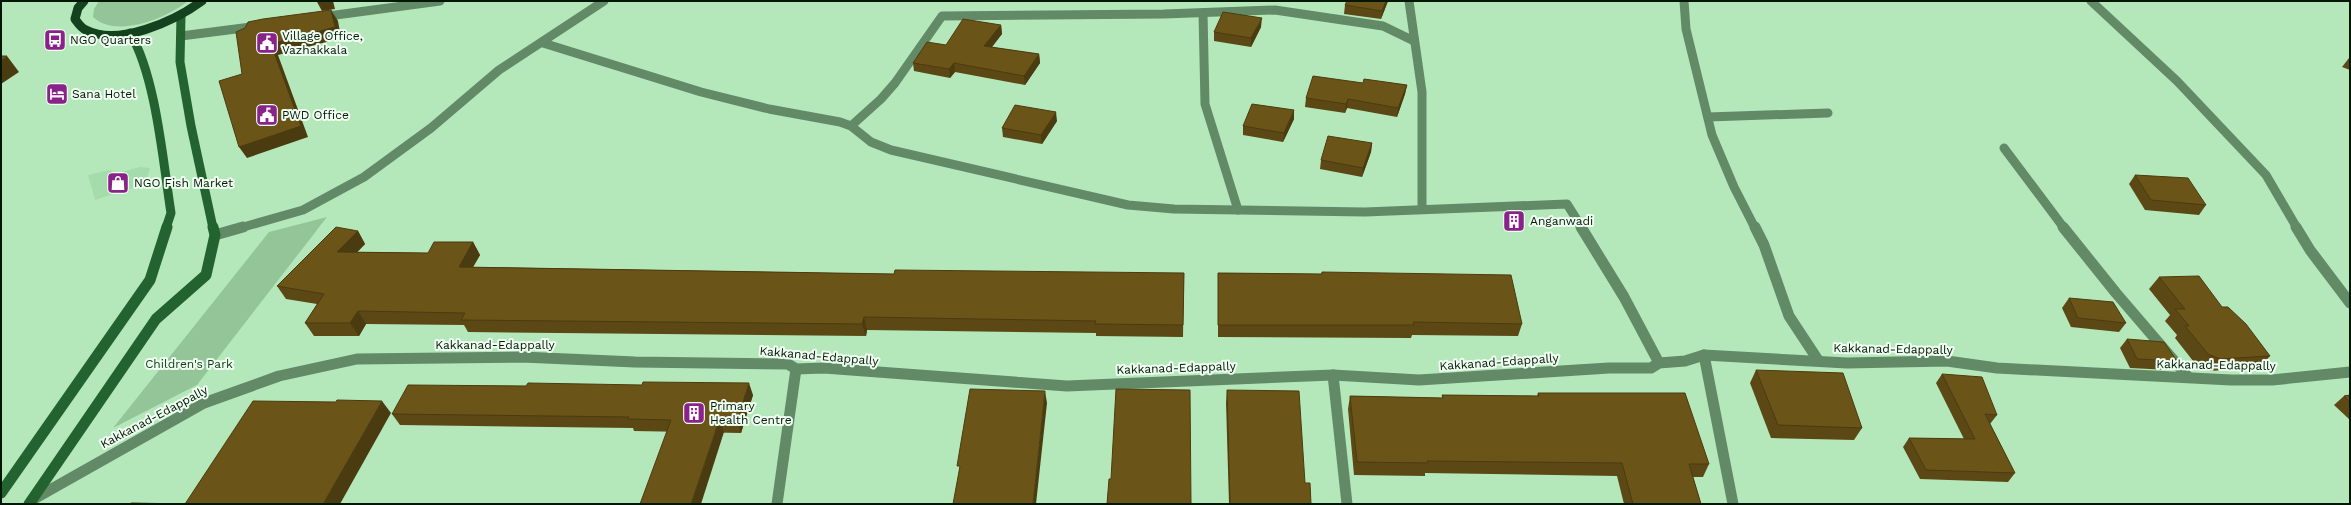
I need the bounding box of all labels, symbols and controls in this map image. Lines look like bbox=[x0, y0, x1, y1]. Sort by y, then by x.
bus stop icon: NGO Quarters bbox=[42, 27, 68, 53]
place label: Village Office, Vazhakkala bbox=[282, 29, 363, 57]
public building icon: Village Office, Vazhakkala bbox=[254, 30, 280, 56]
place label: NGO Quarters bbox=[70, 33, 151, 47]
hotel icon: Sana Hotel bbox=[44, 81, 70, 107]
place label: Sana Hotel bbox=[72, 87, 136, 101]
public building icon: PWD Office bbox=[254, 102, 280, 128]
place label: PWD Office bbox=[282, 108, 349, 122]
shop icon: NGO Fish Market bbox=[105, 170, 131, 196]
place label: NGO Fish Market bbox=[134, 176, 233, 190]
building icon: Anganwadi bbox=[1501, 208, 1527, 234]
place label: Anganwadi bbox=[1530, 214, 1593, 228]
street label: Kakkanad-Edappally bbox=[435, 338, 556, 352]
street label: Kakkanad-Edappally bbox=[1833, 341, 1954, 357]
street label: Kakkanad-Edappally bbox=[759, 344, 880, 368]
street label: Kakkanad-Edappally bbox=[1439, 351, 1560, 373]
park label: Children's Park bbox=[145, 357, 233, 371]
street label: Kakkanad-Edappally bbox=[2156, 357, 2277, 373]
street label: Kakkanad-Edappally bbox=[1116, 359, 1237, 377]
street label: Kakkanad-Edappally bbox=[98, 382, 211, 451]
place label: Primary Health Centre bbox=[710, 399, 792, 427]
building icon: Primary Health Centre bbox=[681, 400, 707, 426]

